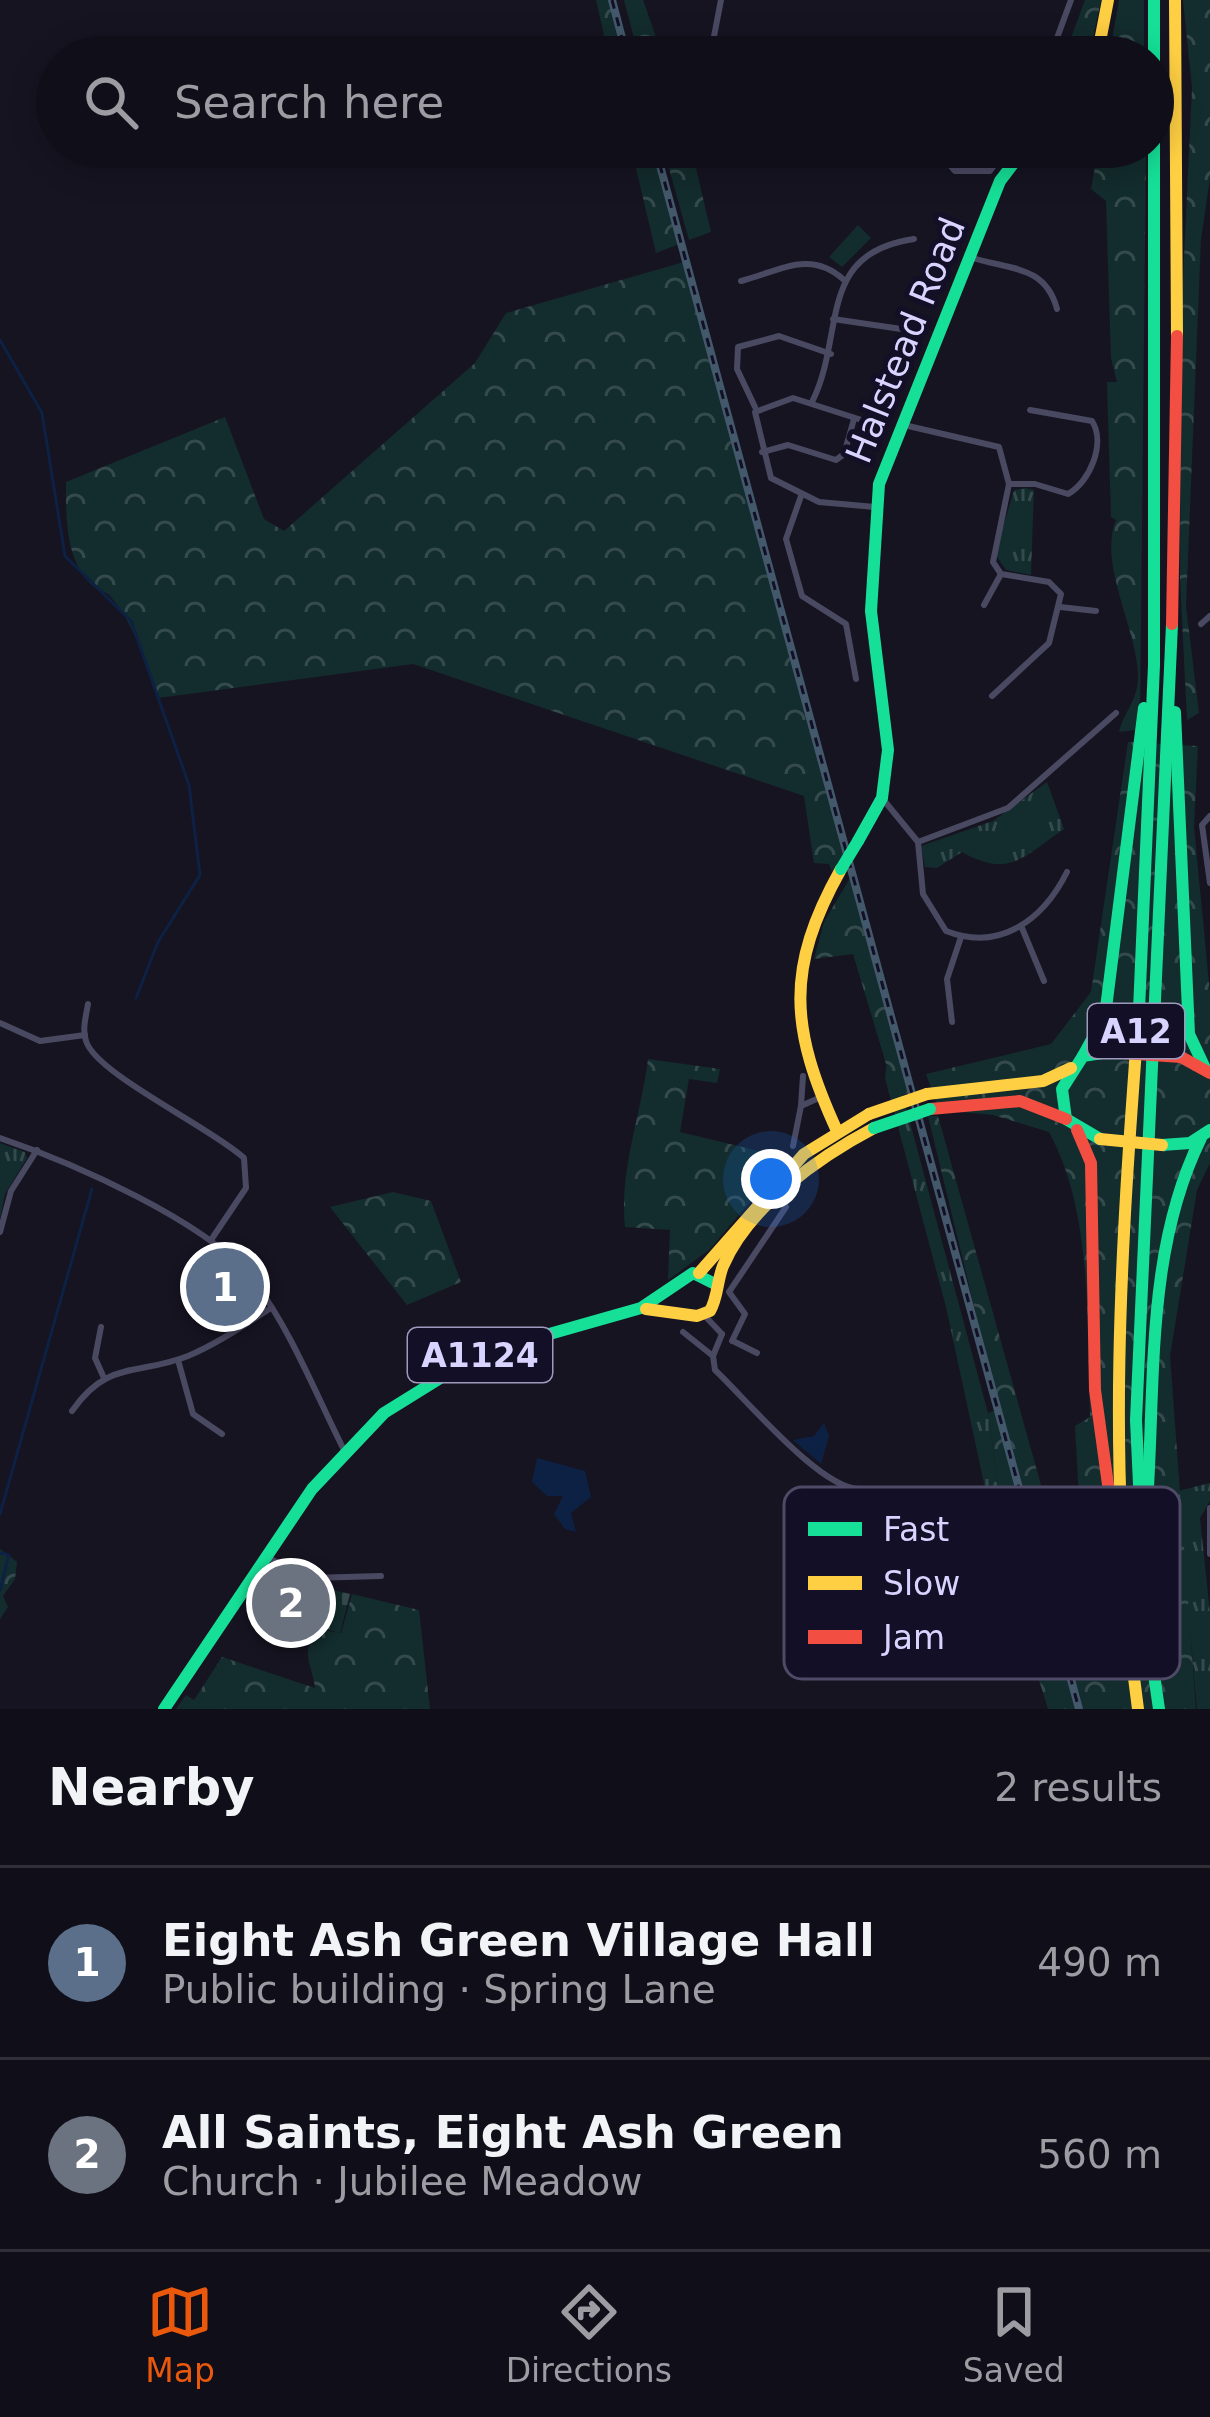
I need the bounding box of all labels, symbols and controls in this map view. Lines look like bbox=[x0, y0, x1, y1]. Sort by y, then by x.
search box bbox=[36, 36, 1174, 168]
icon: search bbox=[78, 69, 144, 135]
text: Search here bbox=[174, 76, 444, 129]
street label: Halstead Road bbox=[838, 212, 973, 469]
road number: A12 bbox=[1088, 1004, 1184, 1058]
your location bbox=[741, 1149, 801, 1209]
pin: 1 bbox=[186, 1242, 264, 1332]
road number: A1124 bbox=[408, 1328, 552, 1382]
legend bbox=[784, 1487, 1180, 1679]
text: Fast bbox=[883, 1510, 949, 1549]
pin: 2 bbox=[252, 1558, 330, 1648]
text: Slow bbox=[883, 1564, 960, 1603]
text: Jam bbox=[881, 1618, 945, 1657]
text: Nearby bbox=[48, 1758, 255, 1817]
text: 2 results bbox=[994, 1765, 1162, 1810]
text: Eight Ash Green Village Hall bbox=[162, 1914, 875, 1967]
text: 1 bbox=[73, 1940, 101, 1985]
text: 490 m bbox=[1037, 1940, 1162, 1985]
text: Public building · Spring Lane bbox=[162, 1967, 716, 2012]
text: All Saints, Eight Ash Green bbox=[162, 2106, 844, 2159]
text: 2 bbox=[73, 2132, 101, 2177]
text: 560 m bbox=[1037, 2132, 1162, 2177]
text: Church · Jubilee Meadow bbox=[162, 2159, 642, 2204]
tab: Map bbox=[145, 2279, 215, 2390]
tab: Directions bbox=[506, 2279, 672, 2390]
tab: Saved bbox=[963, 2279, 1065, 2390]

